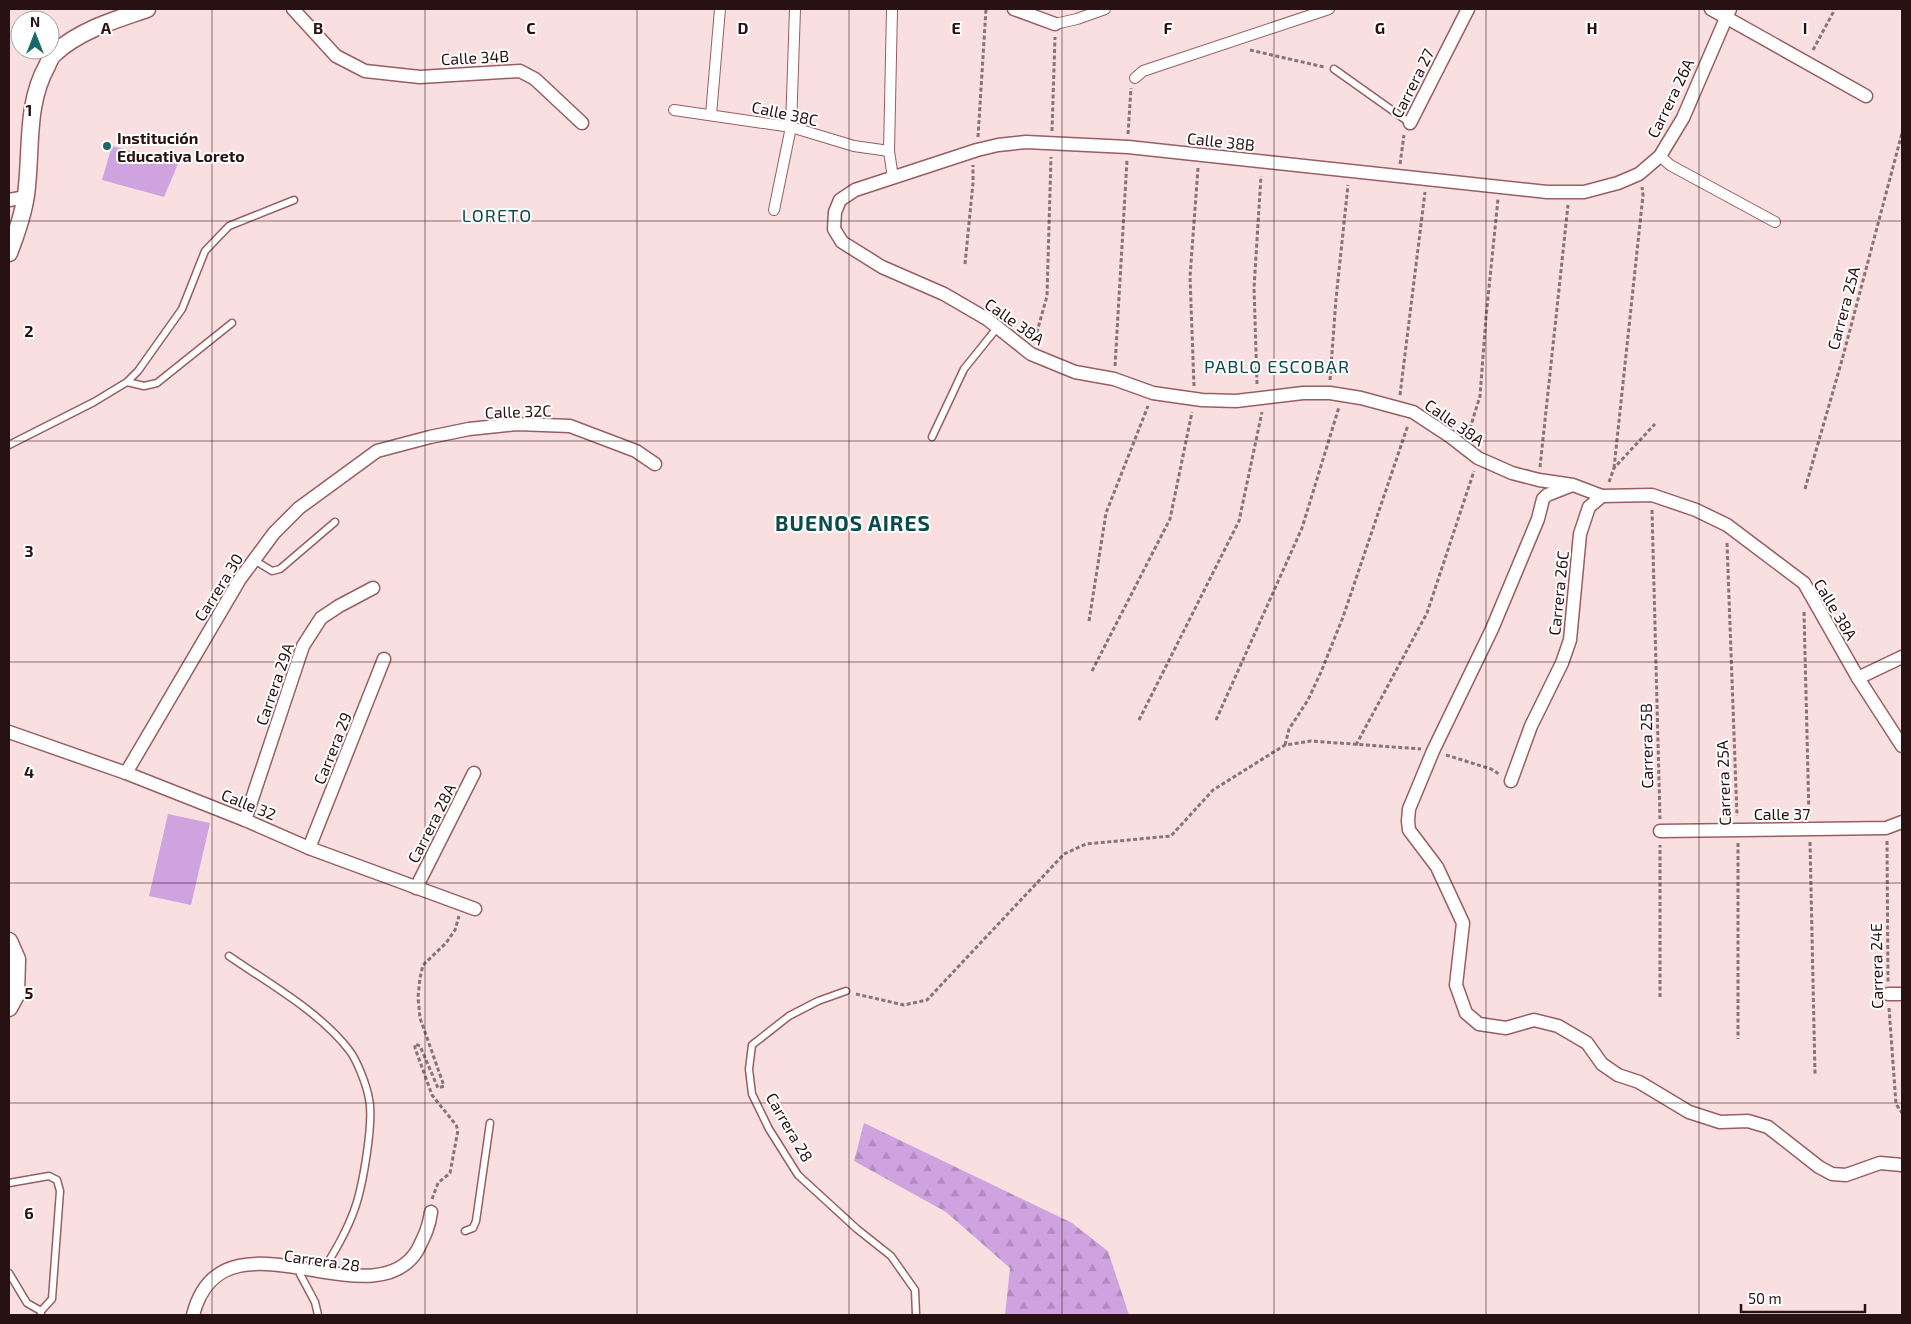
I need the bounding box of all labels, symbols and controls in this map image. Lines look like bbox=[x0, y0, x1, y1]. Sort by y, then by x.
north arrow bbox=[10, 10, 60, 60]
text: N bbox=[30, 13, 40, 30]
text: A bbox=[101, 18, 112, 37]
text: B bbox=[313, 18, 323, 37]
text: C bbox=[526, 18, 536, 37]
text: D bbox=[738, 18, 749, 37]
text: E bbox=[951, 18, 961, 37]
text: F bbox=[1164, 18, 1173, 37]
text: G bbox=[1375, 18, 1385, 37]
text: H bbox=[1586, 18, 1598, 37]
text: I bbox=[1803, 18, 1807, 37]
street label: Carrera 27 bbox=[1386, 45, 1438, 121]
street label: Calle 34B bbox=[440, 46, 510, 68]
street label: Carrera 26A bbox=[1643, 55, 1697, 141]
street label: Calle 38C bbox=[750, 97, 820, 129]
text: 1 bbox=[26, 100, 32, 119]
place label: Institución Educativa Loreto bbox=[117, 128, 245, 165]
street label: Calle 38B bbox=[1186, 128, 1256, 154]
marker: Institución Educativa Loreto bbox=[101, 140, 113, 152]
district label: LORETO bbox=[462, 204, 532, 226]
street label: Carrera 25A bbox=[1823, 264, 1863, 352]
street label: Calle 38A bbox=[982, 294, 1048, 348]
text: 2 bbox=[24, 321, 34, 340]
district label: PABLO ESCOBAR bbox=[1204, 355, 1350, 377]
street label: Calle 38A bbox=[1422, 395, 1488, 449]
street label: Calle 32C bbox=[484, 400, 552, 422]
district label: BUENOS AIRES bbox=[775, 510, 931, 535]
text: 3 bbox=[24, 541, 34, 560]
street label: Carrera 30 bbox=[190, 550, 246, 624]
street label: Carrera 26C bbox=[1544, 550, 1572, 636]
street label: Calle 38A bbox=[1810, 575, 1862, 643]
street label: Carrera 29A bbox=[251, 640, 297, 728]
street label: Carrera 25B bbox=[1636, 703, 1656, 789]
street label: Carrera 29 bbox=[309, 709, 355, 787]
street label: Carrera 25A bbox=[1712, 740, 1734, 826]
text: 4 bbox=[24, 762, 34, 781]
street label: Carrera 28A bbox=[403, 780, 459, 866]
street label: Calle 32 bbox=[219, 784, 279, 824]
street label: Calle 37 bbox=[1754, 804, 1810, 823]
street label: Carrera 24E bbox=[1866, 923, 1886, 1009]
text: 5 bbox=[25, 983, 34, 1002]
street label: Carrera 28 bbox=[763, 1089, 817, 1165]
text: 6 bbox=[24, 1203, 34, 1222]
street label: Carrera 28 bbox=[283, 1245, 361, 1275]
scale bar bbox=[1741, 1282, 1865, 1314]
text: 50 m bbox=[1748, 1289, 1782, 1307]

